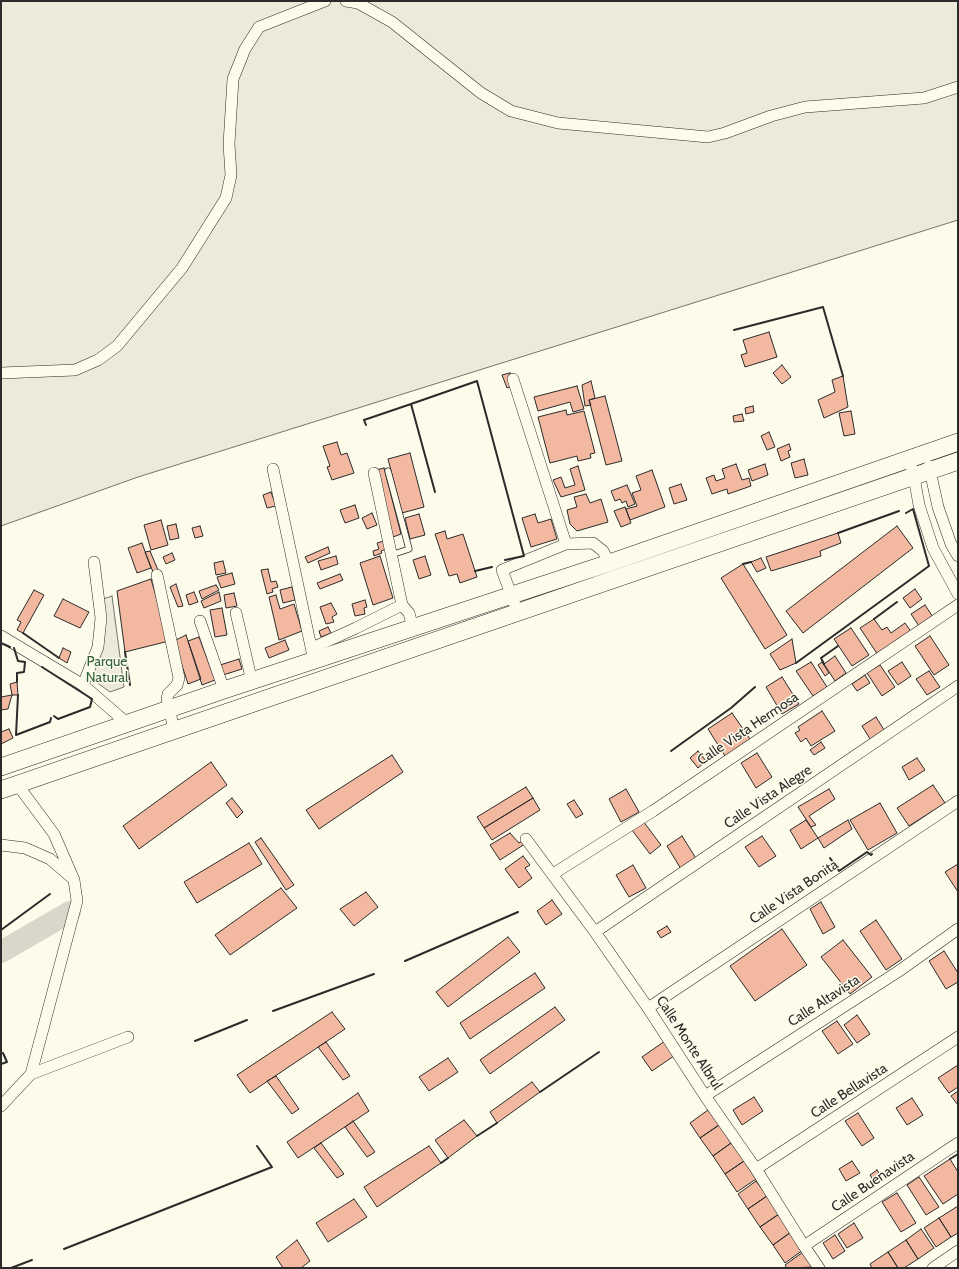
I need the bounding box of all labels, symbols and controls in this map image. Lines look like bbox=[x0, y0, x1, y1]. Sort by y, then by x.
park label: Parque Natural bbox=[86, 654, 128, 686]
street label: Calle Vista Hermosa bbox=[694, 689, 802, 769]
street label: Calle Vista Alegre bbox=[721, 762, 815, 832]
street label: Calle Vista Bonita bbox=[747, 856, 841, 928]
street label: Calle Altavista bbox=[785, 972, 863, 1030]
street label: Calle Monte Albrul bbox=[652, 993, 726, 1093]
street label: Calle Bellavista bbox=[808, 1060, 890, 1122]
street label: Calle Buenavista bbox=[828, 1148, 918, 1216]

